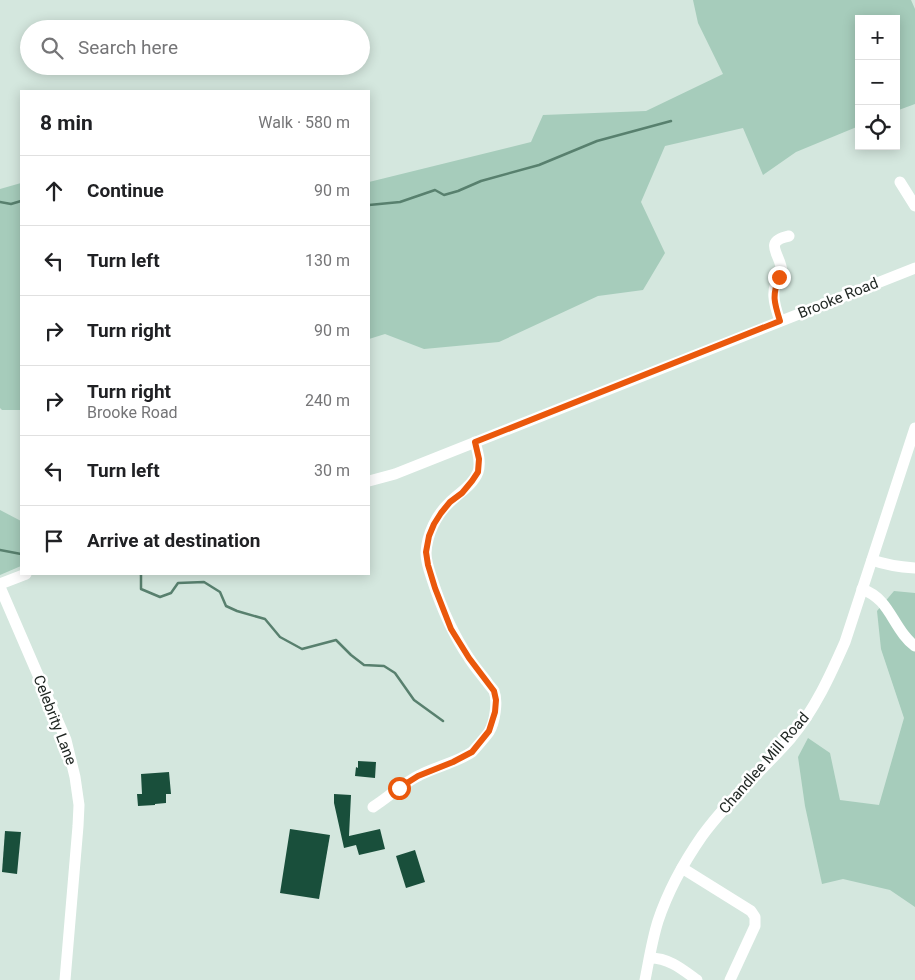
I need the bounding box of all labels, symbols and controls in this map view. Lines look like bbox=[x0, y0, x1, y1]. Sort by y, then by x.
map controls bbox=[855, 15, 900, 150]
button: + bbox=[855, 15, 900, 60]
search box bbox=[20, 20, 370, 75]
icon: search bbox=[38, 34, 66, 62]
text: Search here bbox=[78, 36, 178, 59]
button: − bbox=[855, 60, 900, 105]
button: locate bbox=[855, 105, 900, 150]
text: 8 min bbox=[40, 111, 93, 135]
text: Walk · 580 m bbox=[258, 113, 350, 132]
icon: ahead bbox=[40, 177, 68, 205]
text: Continue bbox=[87, 179, 164, 202]
text: 90 m bbox=[314, 181, 350, 200]
icon: left bbox=[40, 247, 68, 275]
text: Turn left bbox=[87, 249, 160, 272]
text: 130 m bbox=[305, 251, 350, 270]
route end bbox=[768, 266, 791, 289]
street label: Brooke Road bbox=[795, 274, 881, 322]
icon: right bbox=[40, 317, 68, 345]
text: Turn right bbox=[87, 319, 171, 342]
text: 90 m bbox=[314, 321, 350, 340]
text: Turn right bbox=[87, 380, 171, 403]
icon: right bbox=[40, 387, 68, 415]
text: 240 m bbox=[305, 391, 350, 410]
text: Brooke Road bbox=[87, 403, 178, 422]
icon: left bbox=[40, 457, 68, 485]
text: Turn left bbox=[87, 459, 160, 482]
text: 30 m bbox=[314, 461, 350, 480]
icon: arrive bbox=[40, 527, 68, 555]
text: Arrive at destination bbox=[87, 529, 260, 552]
street label: Celebrity Lane bbox=[30, 673, 80, 767]
street label: Chandlee Mill Road bbox=[715, 709, 813, 817]
route start bbox=[388, 777, 411, 800]

